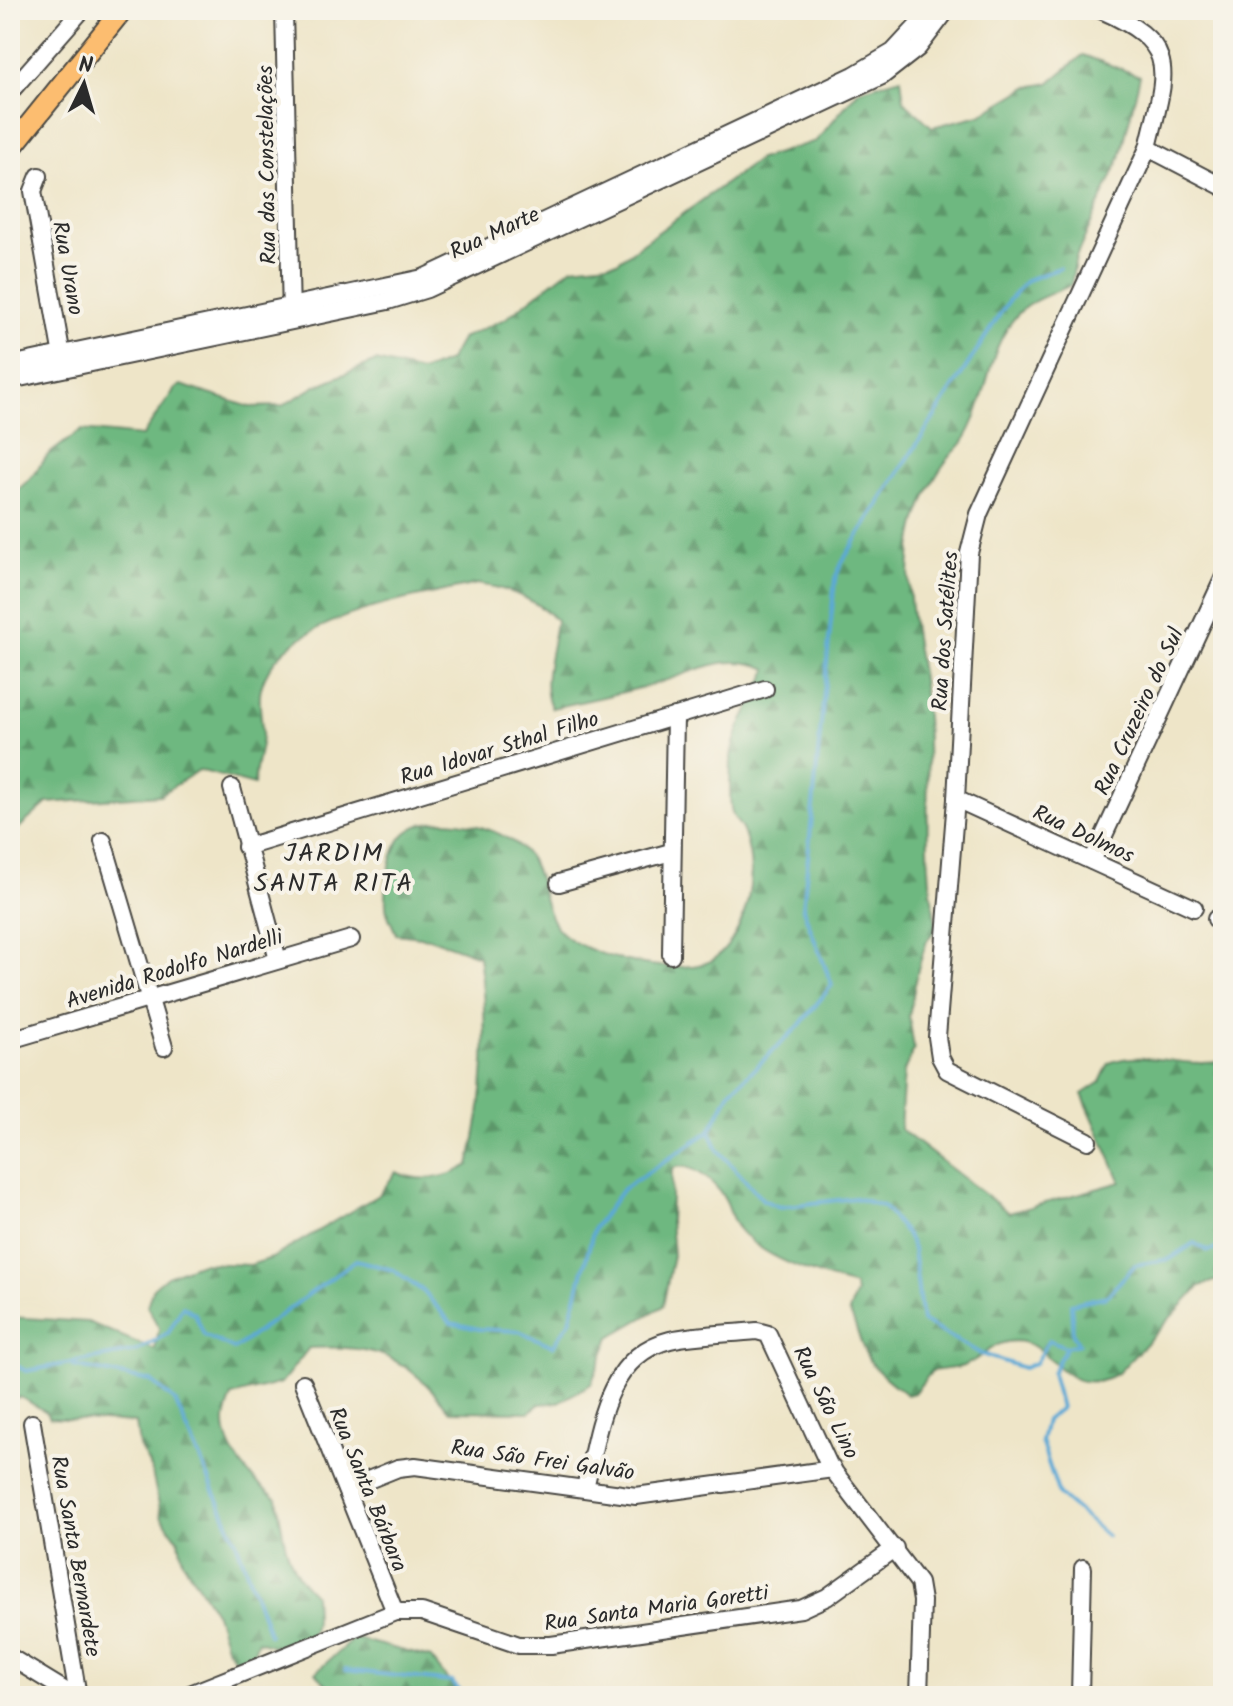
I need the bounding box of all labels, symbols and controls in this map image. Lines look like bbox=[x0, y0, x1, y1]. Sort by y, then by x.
north arrow bbox=[44, 44, 124, 124]
text: N bbox=[77, 49, 94, 85]
street label: Rua das Constelações bbox=[249, 64, 288, 265]
street label: Rua Marte bbox=[444, 198, 546, 270]
street label: Rua Urano bbox=[41, 219, 92, 318]
street label: Rua dos Satélites bbox=[923, 549, 970, 712]
street label: Rua Cruzeiro do Sul bbox=[1086, 622, 1195, 802]
street label: Rua Idovar Sthal Filho bbox=[396, 702, 604, 796]
street label: Rua Dolmos bbox=[1026, 796, 1140, 874]
district label: JARDIM SANTA RITA bbox=[254, 833, 414, 905]
street label: Avenida Rodolfo Nardelli bbox=[62, 921, 288, 1020]
street label: Rua São Lino bbox=[782, 1340, 867, 1466]
street label: Rua Santa Bárbara bbox=[318, 1402, 416, 1578]
street label: Rua São Frei Galvão bbox=[449, 1431, 637, 1492]
street label: Rua Santa Bernardete bbox=[40, 1453, 109, 1660]
street label: Rua Santa Maria Goretti bbox=[542, 1576, 772, 1643]

